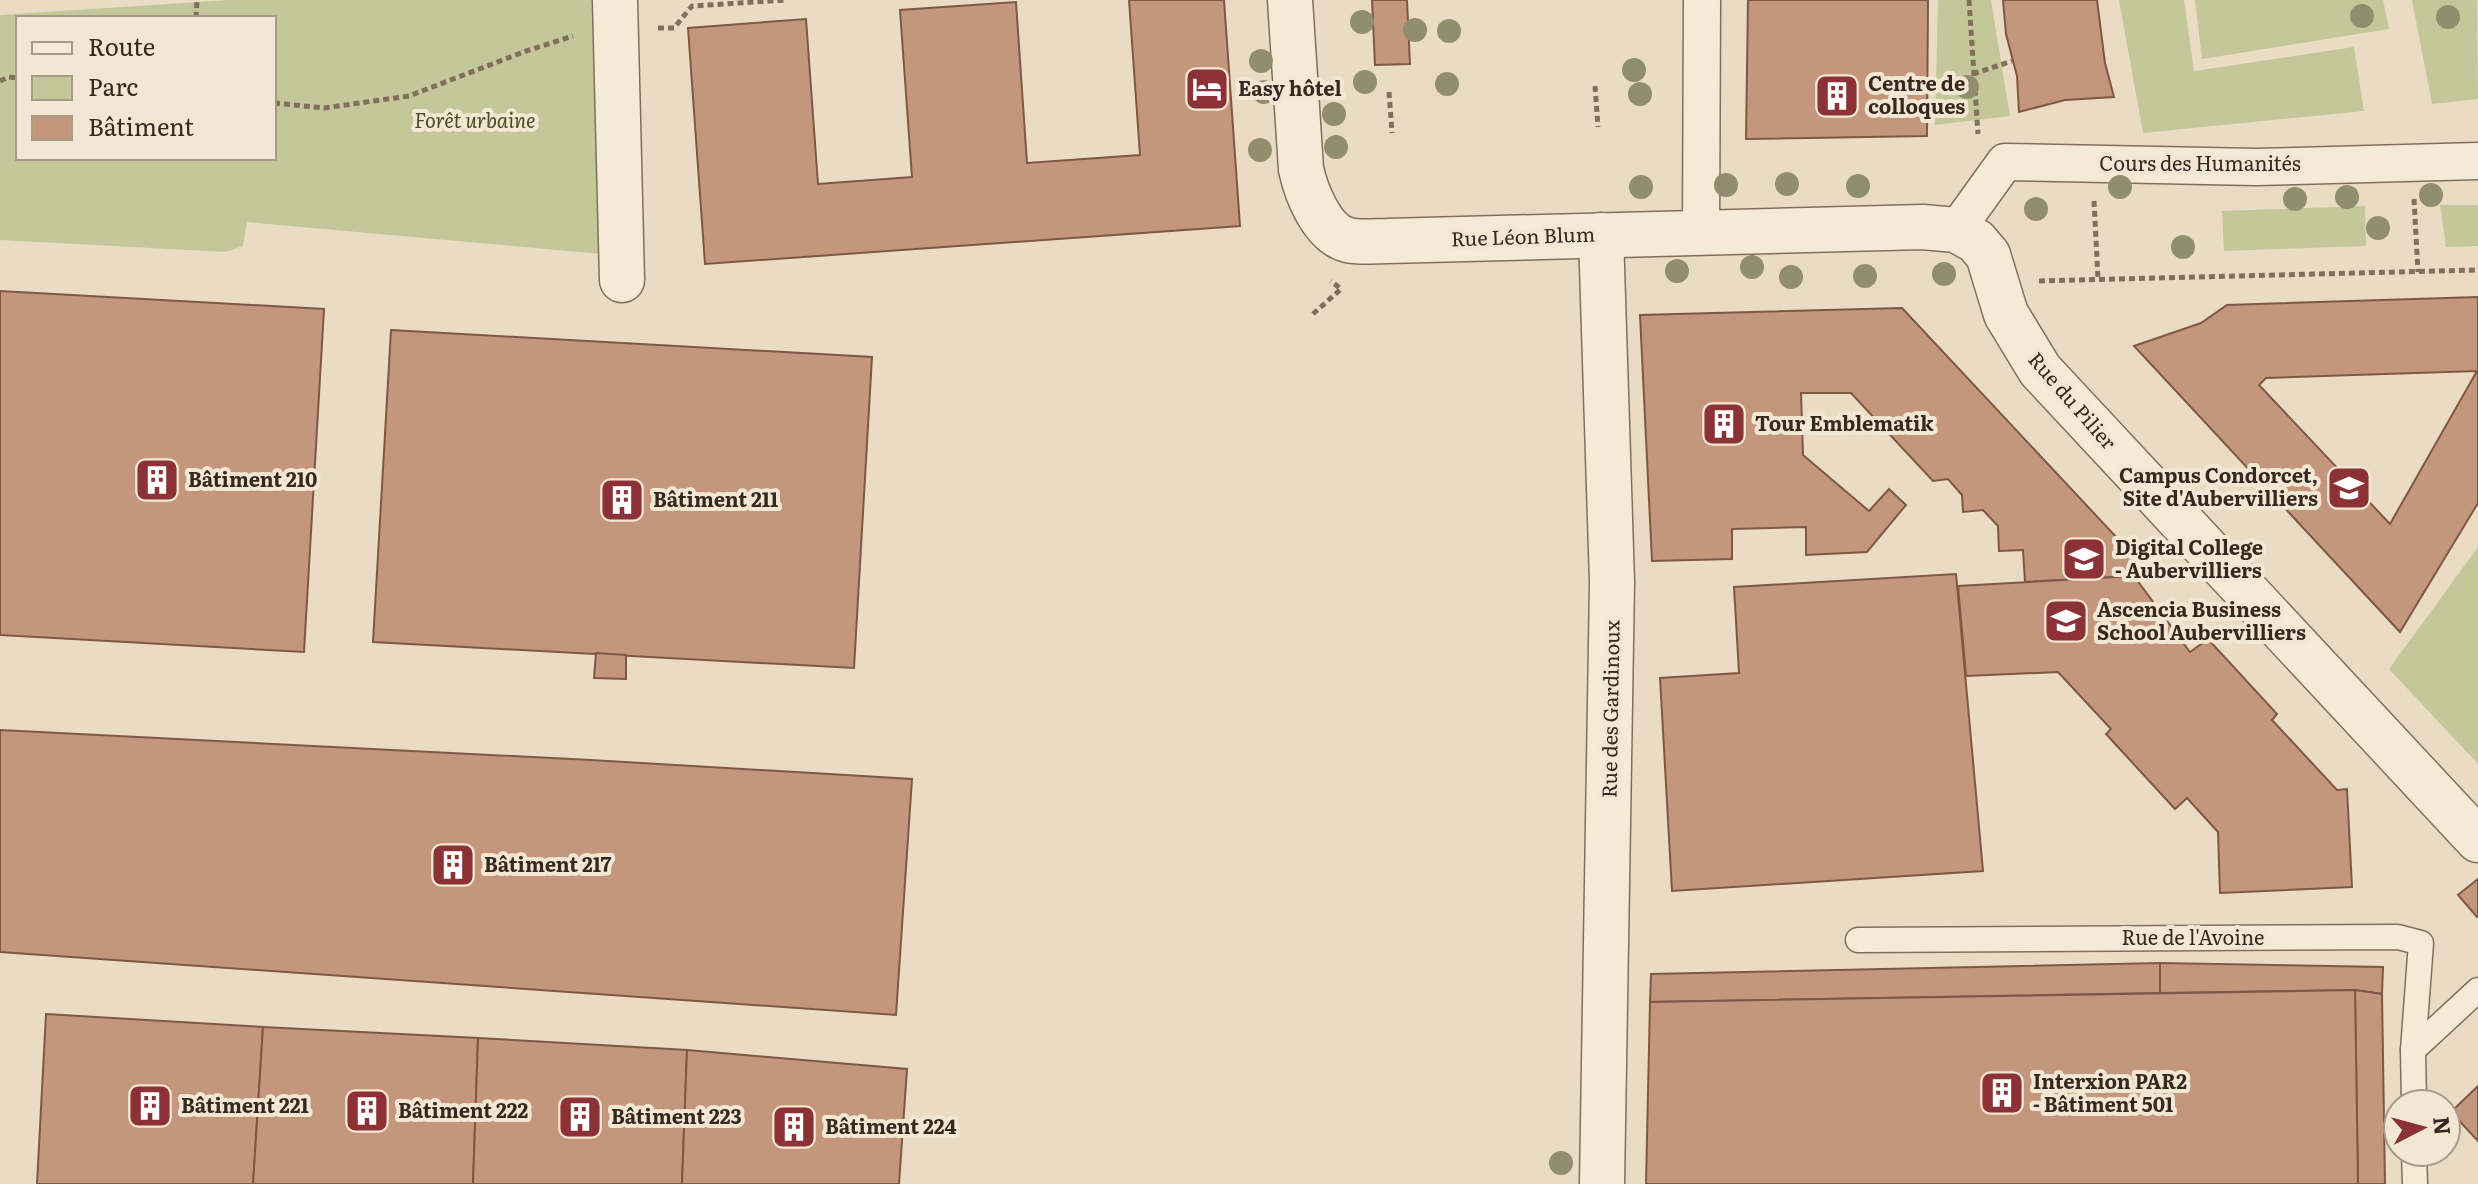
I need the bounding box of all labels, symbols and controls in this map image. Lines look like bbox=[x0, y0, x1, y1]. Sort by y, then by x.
legend bbox=[16, 16, 276, 160]
text: Route bbox=[88, 28, 155, 63]
hotel icon: Easy hôtel bbox=[1183, 65, 1231, 113]
place label: Centre de colloques bbox=[1868, 67, 1965, 120]
text: Parc bbox=[88, 68, 138, 103]
place label: Easy hôtel bbox=[1238, 72, 1342, 102]
building icon: Centre de colloques bbox=[1813, 72, 1861, 120]
park label: Forêt urbaine bbox=[414, 104, 536, 134]
text: Bâtiment bbox=[88, 108, 194, 143]
street label: Cours des Humanités bbox=[2099, 147, 2301, 177]
street label: Rue Léon Blum bbox=[1450, 217, 1596, 253]
street label: Rue du Pilier bbox=[2023, 344, 2125, 456]
building icon: Tour Emblematik bbox=[1700, 400, 1748, 448]
place label: Tour Emblematik bbox=[1755, 407, 1934, 437]
building icon: Bâtiment 210 bbox=[133, 456, 181, 504]
place label: Campus Condorcet, Site d'Aubervilliers bbox=[2119, 459, 2318, 512]
place label: Bâtiment 210 bbox=[188, 463, 317, 493]
school or university icon: Campus Condorcet, Site d'Aubervilliers bbox=[2325, 464, 2373, 512]
building icon: Bâtiment 211 bbox=[598, 476, 646, 524]
place label: Bâtiment 211 bbox=[653, 483, 778, 513]
place label: Digital College - Aubervilliers bbox=[2115, 531, 2263, 584]
school or university icon: Digital College - Aubervilliers bbox=[2060, 535, 2108, 583]
place label: Ascencia Business School Aubervilliers bbox=[2097, 593, 2306, 646]
school or university icon: Ascencia Business School Aubervilliers bbox=[2042, 597, 2090, 645]
street label: Rue des Gardinoux bbox=[1592, 619, 1626, 798]
building icon: Bâtiment 217 bbox=[429, 841, 477, 889]
place label: Bâtiment 217 bbox=[484, 848, 611, 878]
street label: Rue de l'Avoine bbox=[2122, 921, 2264, 951]
place label: Interxion PAR2 - Bâtiment 501 bbox=[2033, 1065, 2187, 1118]
building icon: Interxion PAR2 - Bâtiment 501 bbox=[1978, 1069, 2026, 1117]
building icon: Bâtiment 221 bbox=[126, 1082, 174, 1130]
building icon: Bâtiment 222 bbox=[343, 1087, 391, 1135]
north arrow bbox=[2382, 1088, 2462, 1168]
place label: Bâtiment 221 bbox=[181, 1089, 309, 1119]
building icon: Bâtiment 223 bbox=[556, 1093, 604, 1141]
place label: Bâtiment 222 bbox=[398, 1094, 528, 1124]
place label: Bâtiment 223 bbox=[611, 1100, 742, 1130]
building icon: Bâtiment 224 bbox=[770, 1103, 818, 1151]
place label: Bâtiment 224 bbox=[825, 1110, 957, 1140]
text: N bbox=[2426, 1115, 2461, 1137]

